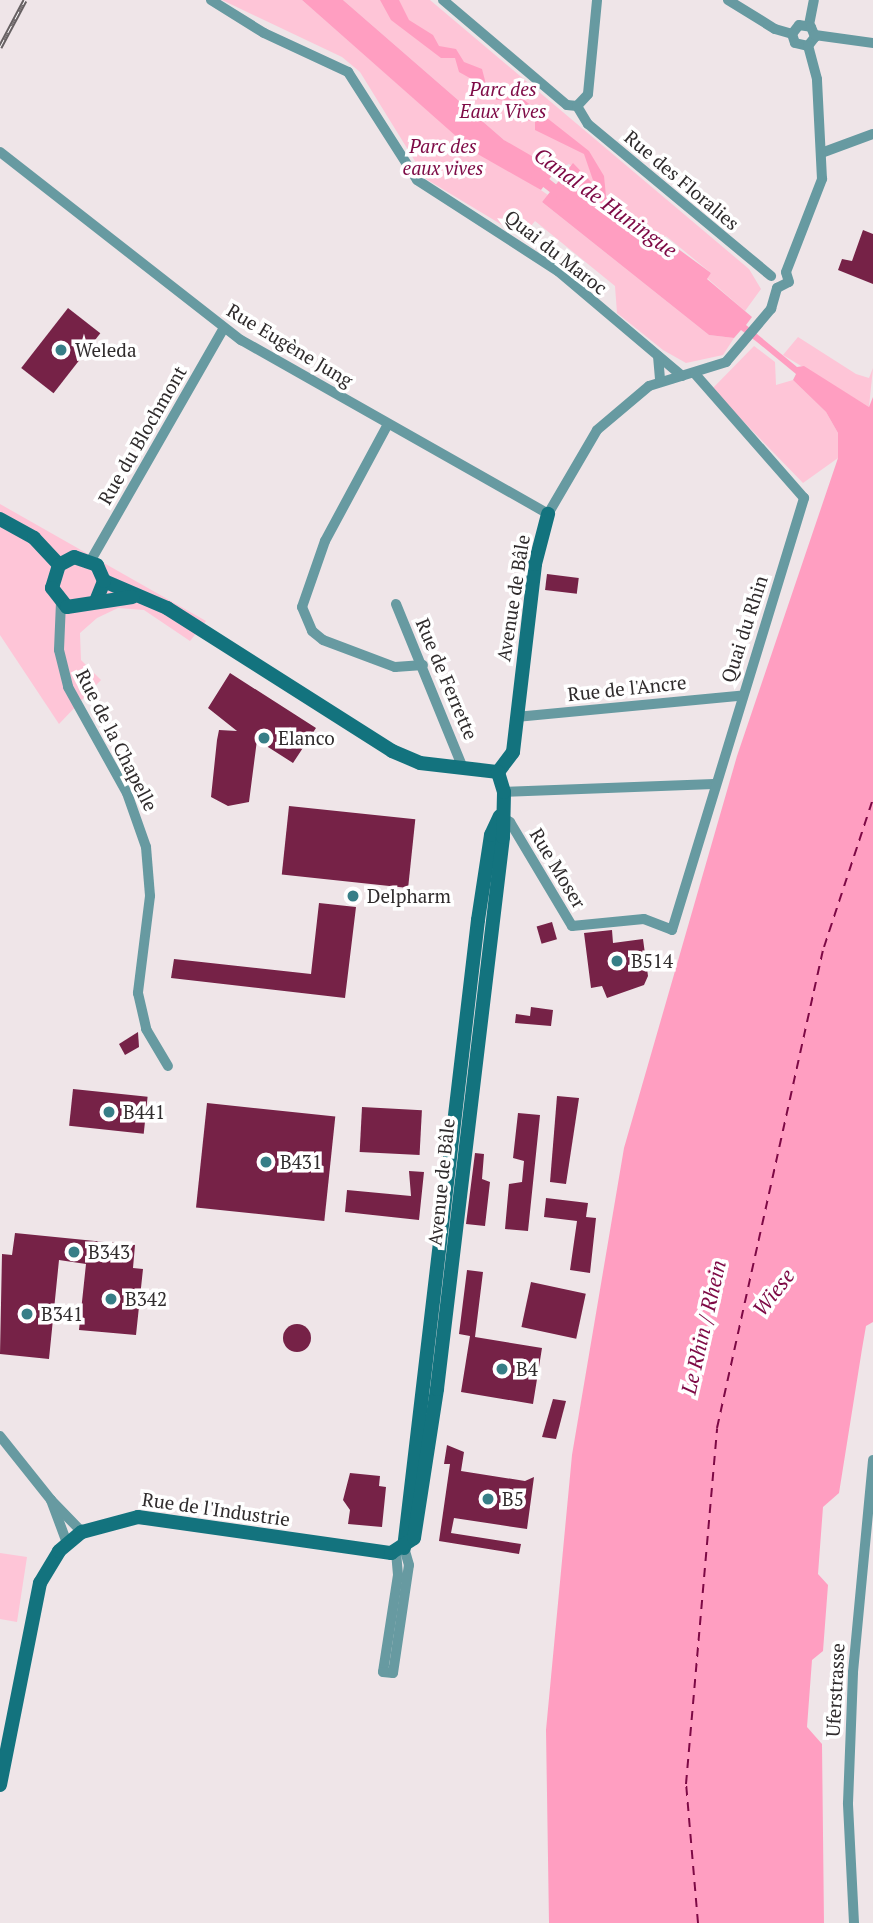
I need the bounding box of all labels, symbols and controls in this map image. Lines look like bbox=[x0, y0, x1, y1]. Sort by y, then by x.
park label: Parc des Eaux Vives bbox=[459, 78, 547, 122]
street label: Rue des Floralies bbox=[620, 125, 744, 235]
park label: Parc des eaux vives bbox=[403, 135, 483, 179]
water label: Canal de Huningue bbox=[530, 142, 682, 262]
street label: Quai du Maroc bbox=[500, 205, 612, 299]
street label: Rue Eugène Jung bbox=[223, 298, 357, 392]
place label: Weleda bbox=[75, 339, 136, 361]
marker: Weleda bbox=[53, 342, 69, 358]
street label: Rue du Blochmont bbox=[93, 362, 191, 508]
street label: Avenue de Bâle bbox=[492, 533, 534, 663]
street label: Quai du Rhin bbox=[716, 573, 772, 685]
street label: Rue de Ferrette bbox=[411, 615, 483, 743]
street label: Rue de la Chapelle bbox=[71, 665, 163, 815]
street label: Rue de l'Ancre bbox=[566, 670, 688, 706]
place label: Elanco bbox=[278, 727, 335, 749]
marker: Elanco bbox=[256, 730, 272, 746]
street label: Rue Moser bbox=[525, 824, 591, 912]
place label: Delpharm bbox=[367, 885, 451, 907]
marker: Delpharm bbox=[345, 888, 361, 904]
place label: B514 bbox=[631, 950, 673, 972]
marker: B514 bbox=[609, 953, 625, 969]
place label: B441 bbox=[123, 1101, 165, 1123]
marker: B441 bbox=[101, 1104, 117, 1120]
street label: Avenue de Bâle bbox=[423, 1117, 459, 1247]
place label: B431 bbox=[280, 1151, 322, 1173]
marker: B431 bbox=[258, 1154, 274, 1170]
place label: B343 bbox=[88, 1241, 130, 1263]
marker: B343 bbox=[66, 1244, 82, 1260]
water label: Le Rhin / Rhein bbox=[675, 1257, 731, 1397]
water label: Wiese bbox=[747, 1263, 799, 1321]
place label: B342 bbox=[125, 1288, 167, 1310]
marker: B342 bbox=[103, 1291, 119, 1307]
place label: B341 bbox=[41, 1303, 83, 1325]
marker: B341 bbox=[19, 1306, 35, 1322]
place label: B4 bbox=[516, 1358, 538, 1380]
marker: B4 bbox=[494, 1361, 510, 1377]
street label: Rue de l'Industrie bbox=[141, 1487, 291, 1531]
place label: B5 bbox=[502, 1488, 524, 1510]
marker: B5 bbox=[480, 1491, 496, 1507]
street label: Uferstrasse bbox=[821, 1642, 849, 1738]

